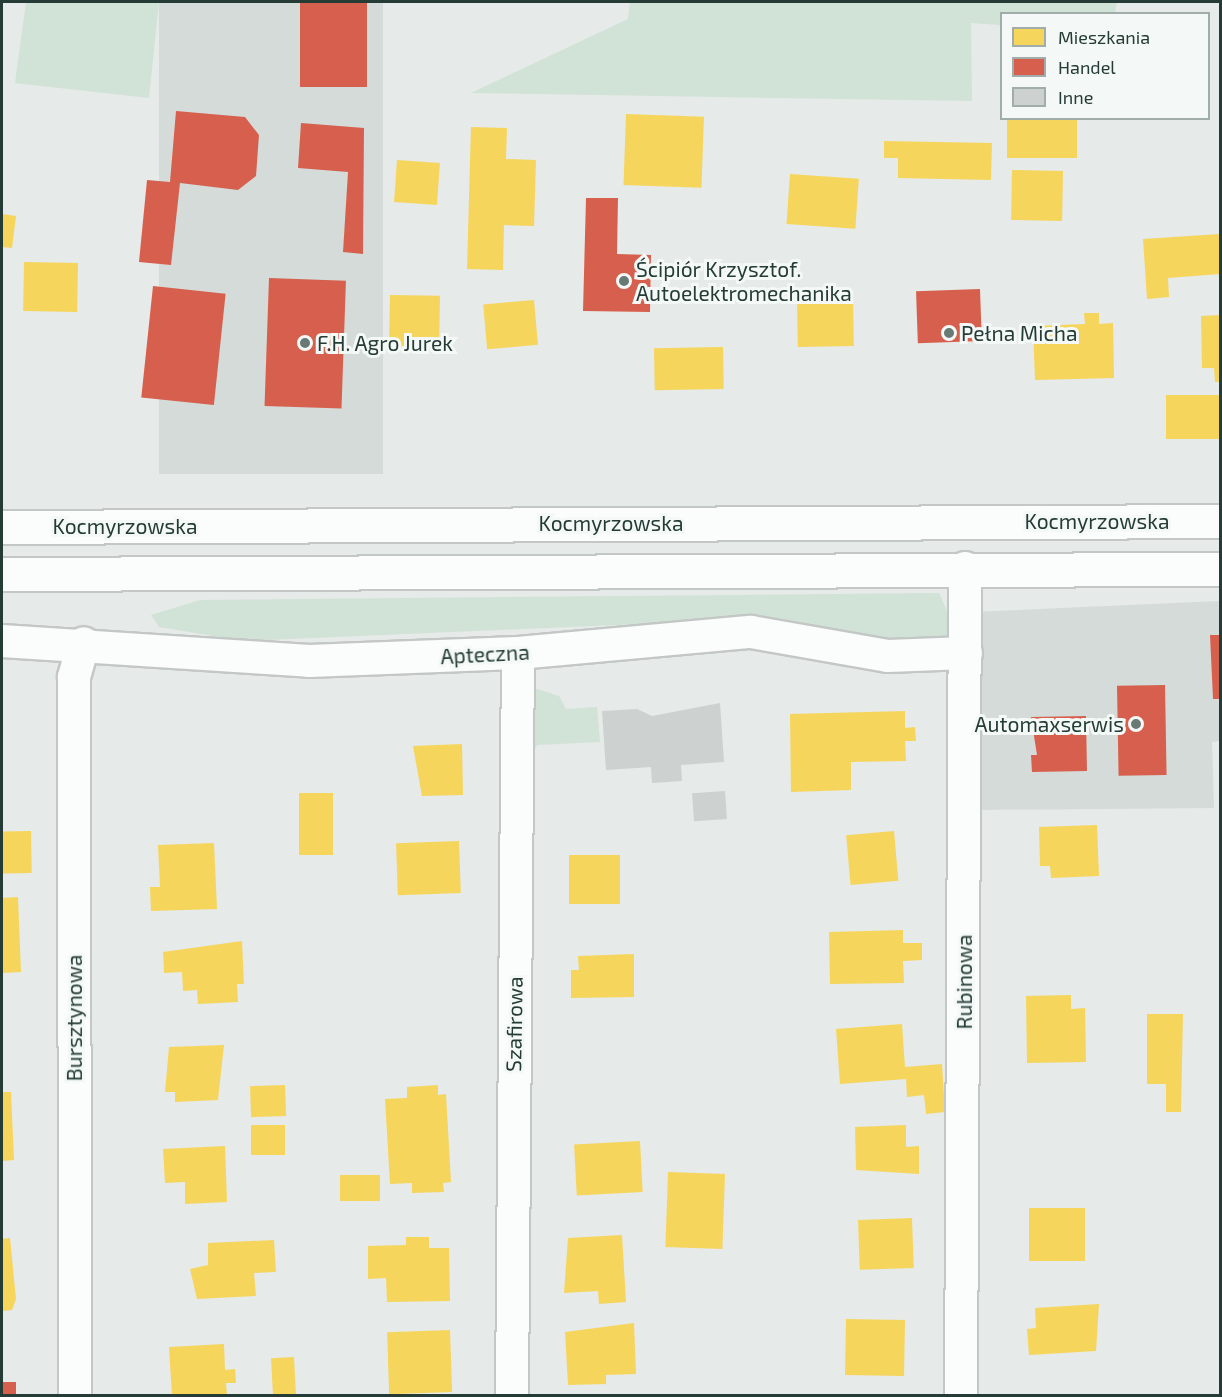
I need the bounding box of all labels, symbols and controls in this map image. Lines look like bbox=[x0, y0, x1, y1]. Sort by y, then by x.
legend bbox=[1000, 12, 1210, 120]
text: Mieszkania bbox=[1058, 26, 1150, 48]
text: Handel bbox=[1058, 56, 1116, 78]
text: Inne bbox=[1058, 86, 1093, 108]
place label: Ścipiór Krzysztof. Autoelektromechanika bbox=[636, 256, 852, 306]
marker: Ścipiór Krzysztof. Autoelektromechanika bbox=[617, 274, 631, 288]
place label: Pełna Micha bbox=[961, 320, 1077, 346]
marker: Pełna Micha bbox=[942, 326, 956, 340]
place label: F.H. Agro Jurek bbox=[317, 330, 454, 356]
marker: F.H. Agro Jurek bbox=[298, 336, 312, 350]
street label: Kocmyrzowska bbox=[1024, 508, 1170, 534]
street label: Kocmyrzowska bbox=[538, 510, 684, 536]
street label: Kocmyrzowska bbox=[52, 513, 198, 539]
street label: Apteczna bbox=[440, 639, 530, 669]
place label: Automaxserwis bbox=[974, 711, 1124, 737]
marker: Automaxserwis bbox=[1129, 717, 1143, 731]
street label: Rubinowa bbox=[951, 935, 977, 1029]
street label: Bursztynowa bbox=[61, 955, 87, 1081]
street label: Szafirowa bbox=[501, 976, 527, 1072]

